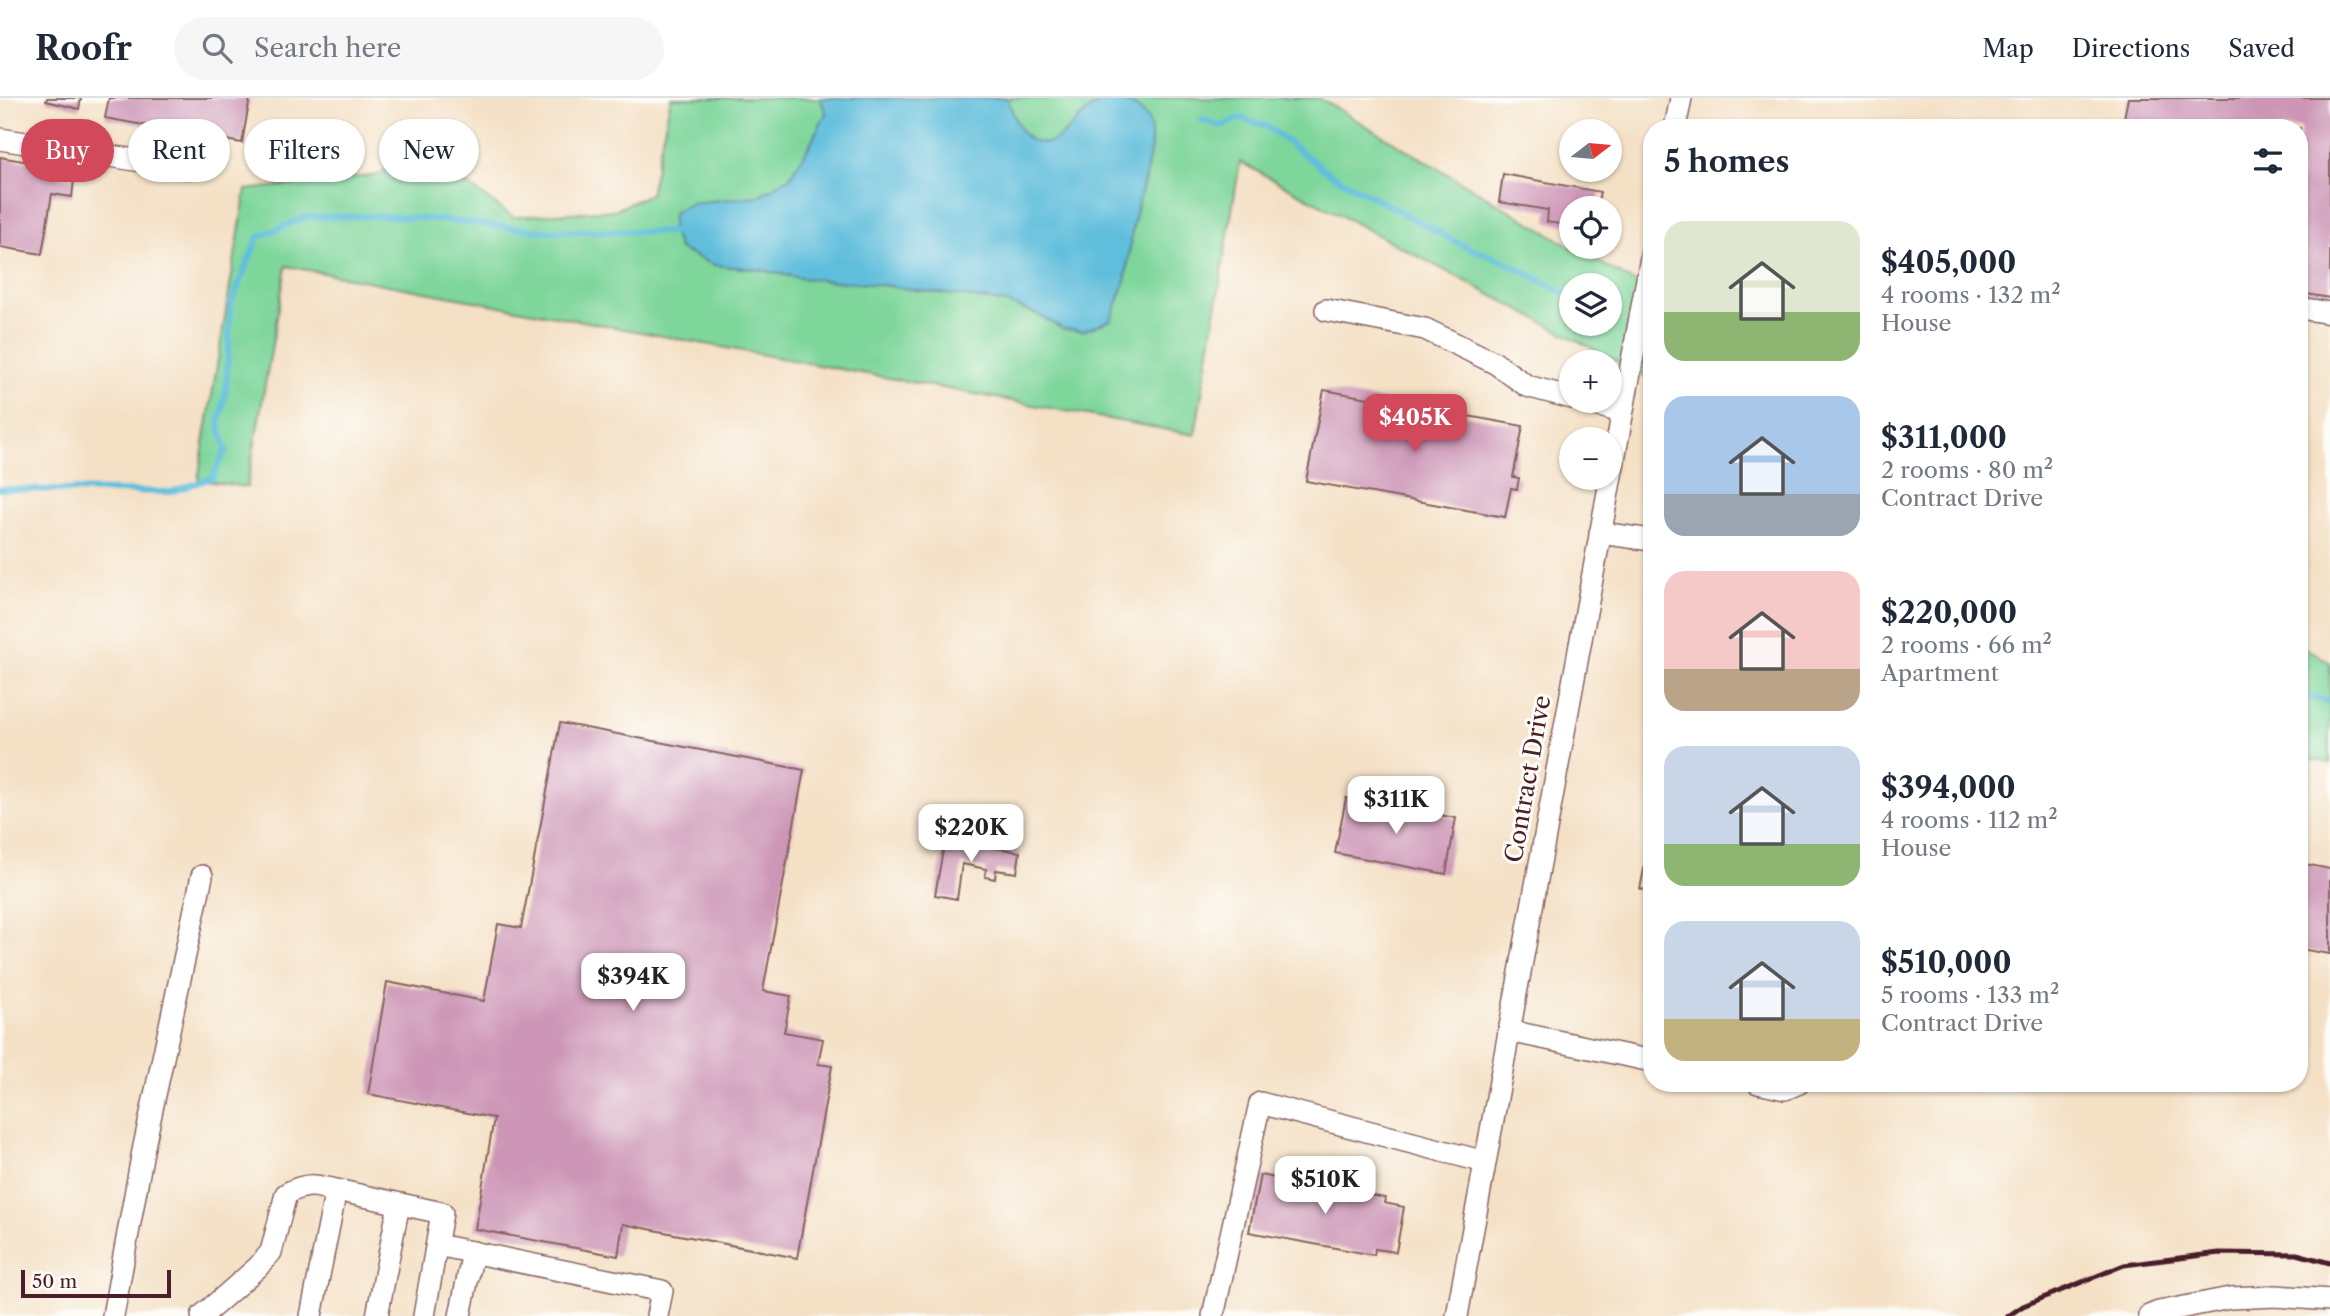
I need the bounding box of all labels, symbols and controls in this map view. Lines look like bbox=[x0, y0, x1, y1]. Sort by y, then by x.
search box bbox=[174, 17, 664, 80]
text: Roofr bbox=[35, 28, 132, 69]
icon: search bbox=[198, 29, 236, 67]
text: Search here bbox=[254, 32, 401, 64]
text: Map bbox=[1982, 34, 2034, 63]
text: Directions bbox=[2072, 34, 2190, 63]
text: Saved bbox=[2228, 34, 2295, 63]
chip: Buy bbox=[21, 119, 114, 182]
chip: Rent bbox=[128, 119, 230, 182]
chip: Filters bbox=[244, 119, 365, 182]
chip: New bbox=[379, 119, 479, 182]
north arrow bbox=[1559, 119, 1622, 182]
map controls bbox=[1559, 119, 1622, 490]
icon: filters bbox=[2249, 142, 2287, 180]
text: 5 homes bbox=[1664, 143, 1789, 180]
button: locate bbox=[1559, 196, 1622, 259]
text: $405,000 bbox=[1881, 244, 2016, 281]
icon: home bbox=[1720, 249, 1804, 333]
button: layers bbox=[1559, 273, 1622, 336]
text: 4 rooms · 132 m² bbox=[1881, 281, 2061, 309]
text: House bbox=[1881, 309, 1951, 337]
button: + bbox=[1559, 350, 1622, 413]
pin: $405K bbox=[1366, 394, 1464, 454]
text: $405K bbox=[1379, 403, 1451, 431]
text: $311,000 bbox=[1881, 419, 2007, 456]
icon: home bbox=[1720, 424, 1804, 508]
button: − bbox=[1559, 427, 1622, 490]
text: 2 rooms · 80 m² bbox=[1881, 456, 2053, 484]
text: Contract Drive bbox=[1881, 484, 2043, 512]
text: $220,000 bbox=[1881, 594, 2017, 631]
icon: home bbox=[1720, 599, 1804, 683]
text: 2 rooms · 66 m² bbox=[1881, 631, 2052, 659]
text: Apartment bbox=[1881, 659, 1999, 687]
street label: Contract Drive bbox=[1499, 693, 1556, 865]
text: $394,000 bbox=[1881, 769, 2016, 806]
icon: home bbox=[1720, 774, 1804, 858]
pin: $311K bbox=[1347, 776, 1445, 836]
text: $311K bbox=[1364, 785, 1428, 813]
pin: $220K bbox=[922, 804, 1020, 864]
text: 4 rooms · 112 m² bbox=[1881, 806, 2058, 834]
text: $220K bbox=[934, 813, 1008, 841]
text: House bbox=[1881, 834, 1951, 862]
text: $510,000 bbox=[1881, 944, 2012, 981]
icon: home bbox=[1720, 949, 1804, 1033]
pin: $394K bbox=[584, 954, 682, 1013]
text: $394K bbox=[597, 962, 669, 990]
text: 5 rooms · 133 m² bbox=[1881, 981, 2059, 1009]
text: Contract Drive bbox=[1881, 1009, 2043, 1037]
pin: $510K bbox=[1276, 1156, 1374, 1216]
text: $510K bbox=[1291, 1165, 1359, 1193]
scale bar bbox=[21, 1267, 172, 1299]
text: 50 m bbox=[32, 1270, 77, 1293]

